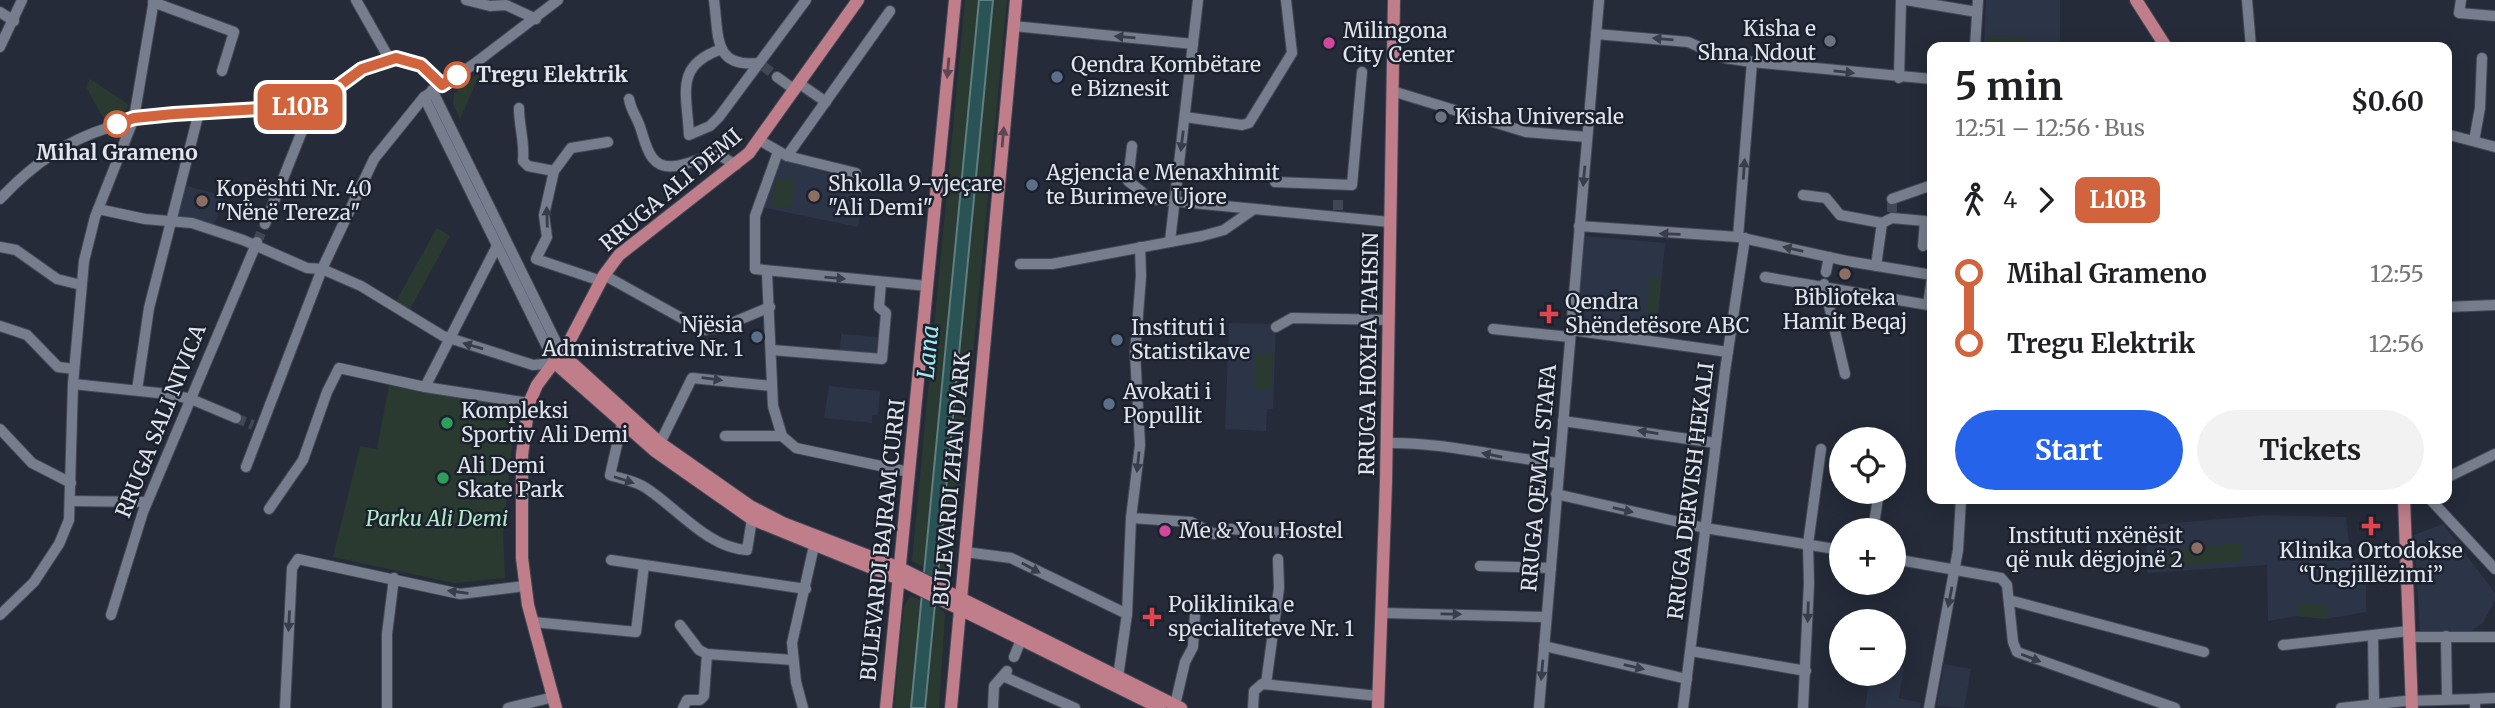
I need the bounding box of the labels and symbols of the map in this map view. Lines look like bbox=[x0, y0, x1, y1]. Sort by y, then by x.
place label: Kisha e Shna Ndout bbox=[1697, 15, 1816, 66]
place label: Milingona City Center bbox=[1343, 17, 1455, 68]
one-way arrow bbox=[1114, 31, 1136, 42]
marker: Kisha e Shna Ndout bbox=[1822, 33, 1838, 49]
one-way arrow bbox=[1652, 34, 1674, 45]
marker: Milingona City Center bbox=[1321, 35, 1337, 51]
place label: Qendra Kombëtare e Biznesit bbox=[1071, 51, 1261, 102]
one-way arrow bbox=[942, 57, 953, 79]
place label: Tregu Elektrik bbox=[476, 61, 628, 88]
marker: Tregu Elektrik bbox=[444, 62, 470, 88]
one-way arrow bbox=[1833, 67, 1855, 78]
marker: Qendra Kombëtare e Biznesit bbox=[1049, 69, 1065, 85]
line badge: L10B bbox=[251, 84, 349, 130]
place label: Kisha Universale bbox=[1455, 103, 1624, 130]
marker: Kisha Universale bbox=[1433, 109, 1449, 125]
marker: Mihal Grameno bbox=[104, 111, 130, 137]
street label: RRUGA ALI DEMI bbox=[594, 122, 747, 257]
one-way arrow bbox=[998, 126, 1009, 148]
one-way arrow bbox=[1176, 130, 1187, 152]
place label: Mihal Grameno bbox=[36, 139, 198, 166]
one-way arrow bbox=[1739, 158, 1750, 180]
place label: Agjencia e Menaxhimit te Burimeve Ujore bbox=[1045, 159, 1280, 210]
one-way arrow bbox=[1578, 165, 1589, 187]
place label: Shkolla 9-vjeçare "Ali Demi" bbox=[828, 170, 1003, 221]
place label: Kopështi Nr. 40 "Nënë Tereza" bbox=[216, 175, 372, 226]
marker: Agjencia e Menaxhimit te Burimeve Ujore bbox=[1024, 177, 1040, 193]
marker: Shkolla 9-vjeçare "Ali Demi" bbox=[806, 188, 822, 204]
marker: Kopështi Nr. 40 "Nënë Tereza" bbox=[194, 193, 210, 209]
one-way arrow bbox=[541, 206, 552, 228]
one-way arrow bbox=[1659, 229, 1681, 240]
street label: RRUGA HOXHA TAHSIN bbox=[1353, 232, 1384, 476]
one-way arrow bbox=[1782, 243, 1804, 254]
marker: Biblioteka Hamit Beqaj bbox=[1837, 266, 1853, 282]
one-way arrow bbox=[824, 273, 846, 284]
place label: Biblioteka Hamit Beqaj bbox=[1783, 284, 1907, 335]
place label: Qendra Shëndetësore ABC bbox=[1565, 288, 1749, 339]
marker: Qendra Shëndetësore ABC bbox=[1539, 304, 1559, 324]
place label: Njësia Administrative Nr. 1 bbox=[541, 311, 743, 362]
place label: Instituti i Statistikave bbox=[1131, 314, 1250, 365]
street label: RRUGA SALI NIVICA bbox=[109, 320, 212, 522]
water label: Lana bbox=[911, 324, 944, 380]
marker: Njësia Administrative Nr. 1 bbox=[749, 329, 765, 345]
marker: Instituti i Statistikave bbox=[1109, 332, 1125, 348]
one-way arrow bbox=[463, 340, 484, 350]
street label: BULEVARDI ZHAN D'ARK bbox=[927, 350, 976, 607]
street label: RRUGA DERVISH HEKALI bbox=[1661, 361, 1720, 621]
street label: RRUGA QEMAL STAFA bbox=[1515, 363, 1562, 593]
one-way arrow bbox=[701, 373, 723, 384]
place label: Avokati i Popullit bbox=[1122, 378, 1212, 429]
marker: Avokati i Popullit bbox=[1101, 396, 1117, 412]
place label: Kompleksi Sportiv Ali Demi bbox=[461, 397, 628, 448]
street label: BULEVARDI BAJRAM CURRI bbox=[854, 397, 911, 682]
marker: Kompleksi Sportiv Ali Demi bbox=[439, 415, 455, 431]
one-way arrow bbox=[1637, 427, 1659, 438]
one-way arrow bbox=[1481, 450, 1503, 461]
one-way arrow bbox=[1132, 451, 1143, 473]
place label: Ali Demi Skate Park bbox=[456, 452, 565, 503]
marker: Ali Demi Skate Park bbox=[435, 470, 451, 486]
one-way arrow bbox=[614, 475, 635, 485]
one-way arrow bbox=[1612, 504, 1634, 515]
park label: Parku Ali Demi bbox=[366, 505, 508, 532]
marker: Klinika Ortodokse “Ungjillëzimi” bbox=[2361, 516, 2381, 536]
place label: Me & You Hostel bbox=[1179, 517, 1343, 544]
place label: Instituti nxënësit që nuk dëgjojnë 2 bbox=[2006, 522, 2183, 573]
marker: Me & You Hostel bbox=[1157, 523, 1173, 539]
place label: Klinika Ortodokse “Ungjillëzimi” bbox=[2279, 537, 2463, 588]
marker: Instituti nxënësit që nuk dëgjojnë 2 bbox=[2189, 540, 2205, 556]
one-way arrow bbox=[1021, 562, 1040, 574]
one-way arrow bbox=[1944, 586, 1955, 608]
one-way arrow bbox=[447, 587, 469, 598]
place label: Poliklinika e specialiteteve Nr. 1 bbox=[1168, 591, 1354, 642]
one-way arrow bbox=[1803, 601, 1814, 623]
marker: Poliklinika e specialiteteve Nr. 1 bbox=[1142, 607, 1162, 627]
one-way arrow bbox=[1440, 609, 1462, 620]
one-way arrow bbox=[284, 610, 295, 632]
one-way arrow bbox=[2021, 652, 2042, 663]
one-way arrow bbox=[1536, 659, 1547, 681]
one-way arrow bbox=[1623, 661, 1645, 672]

